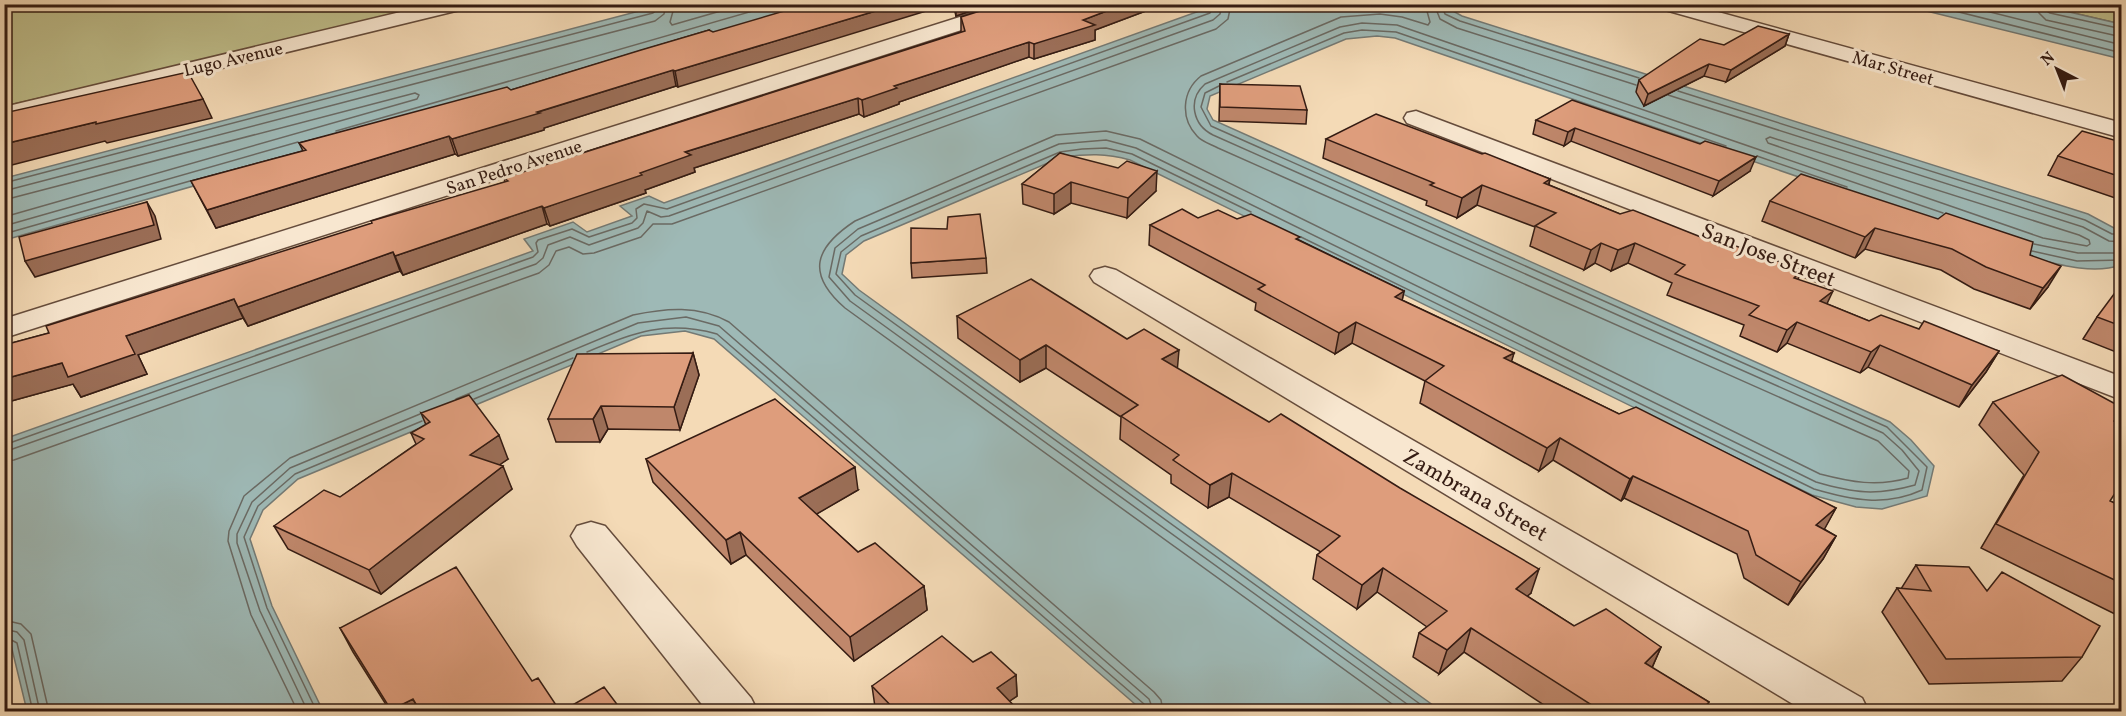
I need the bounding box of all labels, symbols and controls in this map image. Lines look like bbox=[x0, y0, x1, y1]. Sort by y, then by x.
street label: Lugo Avenue bbox=[181, 37, 286, 84]
north arrow bbox=[2027, 39, 2087, 99]
street label: Mar Street bbox=[1849, 46, 1936, 93]
text: N bbox=[2037, 47, 2060, 71]
street label: San Pedro Avenue bbox=[443, 135, 586, 202]
street label: San Jose Street bbox=[1697, 217, 1840, 296]
street label: Zambrana Street bbox=[1397, 442, 1553, 550]

